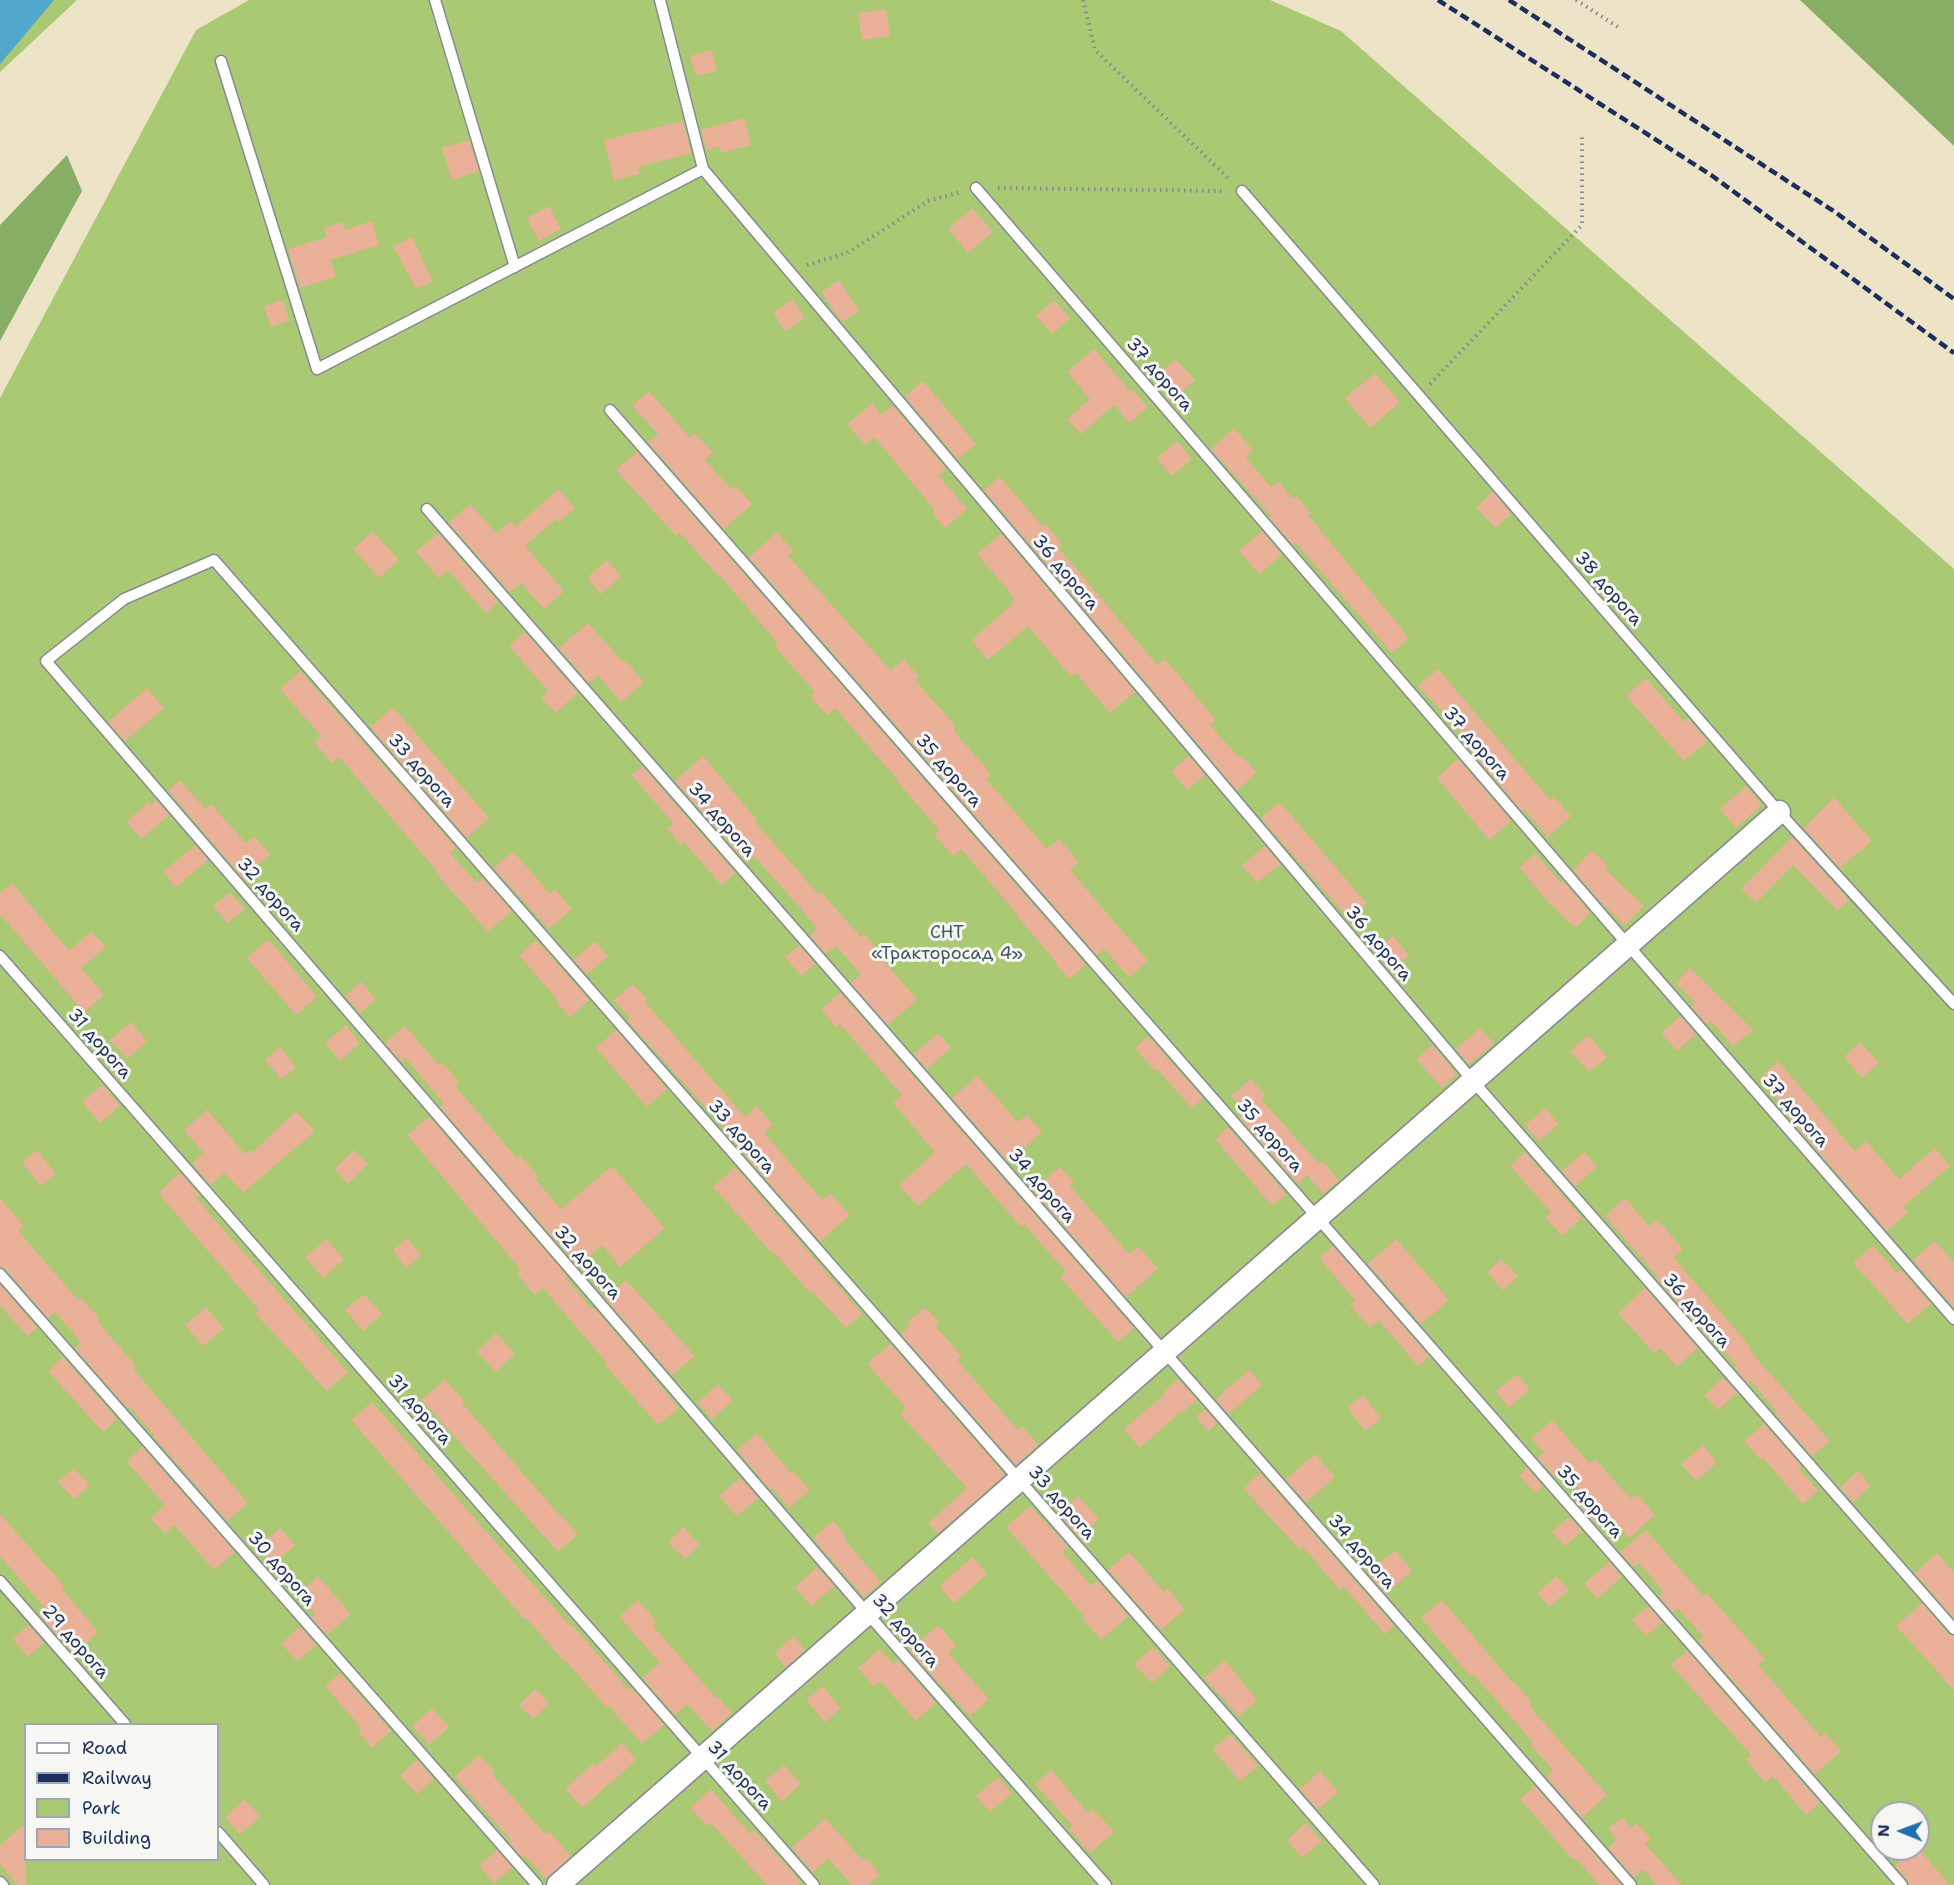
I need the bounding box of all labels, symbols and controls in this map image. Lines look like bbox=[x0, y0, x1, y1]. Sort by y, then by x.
street label: 37 дорога bbox=[1121, 334, 1197, 416]
street label: 36 дорога bbox=[1027, 531, 1103, 615]
street label: 38 дорога bbox=[1570, 547, 1646, 631]
street label: 37 дорога bbox=[1438, 703, 1514, 785]
street label: 33 дорога bbox=[383, 730, 459, 812]
street label: 35 дорога bbox=[910, 730, 986, 812]
street label: 34 дорога bbox=[683, 778, 759, 862]
street label: 32 дорога bbox=[232, 854, 308, 936]
street label: 36 дорога bbox=[1340, 902, 1416, 986]
park label: СНТ «Тракторосад 4» bbox=[871, 922, 1023, 964]
street label: 31 дорога bbox=[63, 1004, 135, 1084]
street label: 37 дорога bbox=[1757, 1070, 1833, 1152]
street label: 35 дорога bbox=[1231, 1095, 1307, 1177]
street label: 33 дорога bbox=[703, 1096, 779, 1178]
street label: 34 дорога bbox=[1003, 1144, 1079, 1228]
street label: 32 дорога bbox=[549, 1222, 625, 1304]
street label: 36 дорога bbox=[1658, 1269, 1734, 1353]
street label: 31 дорога bbox=[383, 1370, 455, 1450]
street label: 35 дорога bbox=[1551, 1461, 1627, 1543]
street label: 33 дорога bbox=[1023, 1462, 1099, 1544]
street label: 34 дорога bbox=[1323, 1510, 1399, 1594]
street label: 30 дорога bbox=[243, 1527, 319, 1611]
street label: 32 дорога bbox=[867, 1590, 943, 1672]
street label: 29 дорога bbox=[37, 1600, 113, 1684]
legend bbox=[24, 1723, 219, 1861]
text: Road bbox=[82, 1736, 127, 1760]
street label: 31 дорога bbox=[702, 1737, 776, 1815]
text: Railway bbox=[82, 1766, 152, 1790]
text: Park bbox=[82, 1796, 121, 1820]
north arrow bbox=[1870, 1801, 1930, 1861]
text: N bbox=[1873, 1824, 1894, 1837]
text: Building bbox=[82, 1826, 151, 1850]

